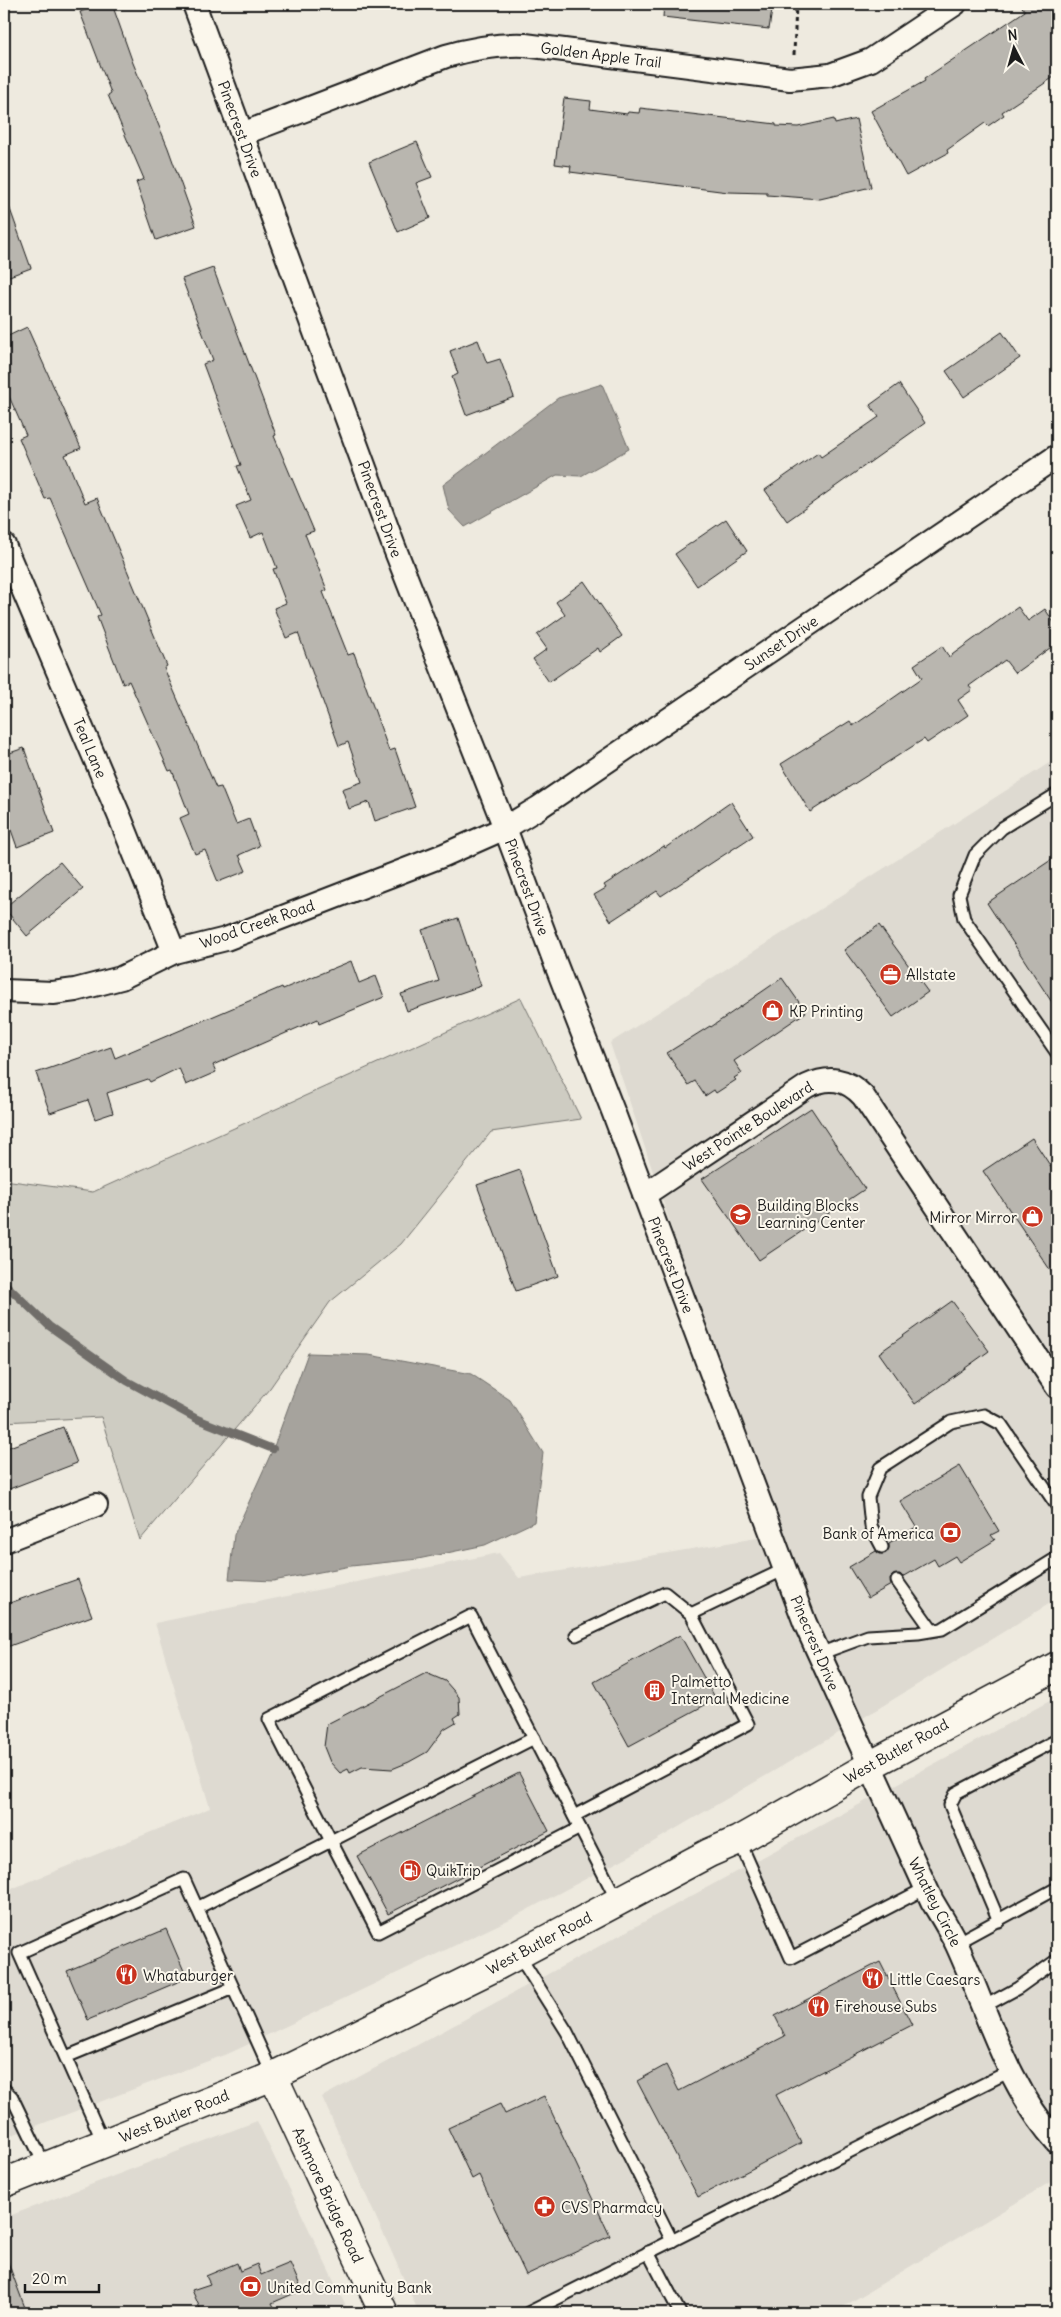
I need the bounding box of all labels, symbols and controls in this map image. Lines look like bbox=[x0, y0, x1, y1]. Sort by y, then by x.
north arrow bbox=[988, 22, 1038, 72]
text: N bbox=[1007, 26, 1018, 45]
street label: Golden Apple Trail bbox=[540, 38, 662, 72]
street label: Pinecrest Drive bbox=[214, 78, 266, 180]
street label: Pinecrest Drive bbox=[354, 458, 406, 560]
street label: Sunset Drive bbox=[741, 611, 821, 675]
street label: Teal Lane bbox=[69, 715, 111, 781]
street label: Pinecrest Drive bbox=[501, 836, 553, 938]
street label: Wood Creek Road bbox=[197, 895, 317, 953]
office icon: Allstate bbox=[878, 962, 902, 986]
place label: Allstate bbox=[906, 965, 956, 984]
shop icon: KP Printing bbox=[761, 999, 785, 1023]
place label: KP Printing bbox=[789, 1002, 863, 1021]
street label: West Pointe Boulevard bbox=[679, 1077, 817, 1175]
place label: Building Blocks Learning Center bbox=[757, 1196, 865, 1232]
school or university icon: Building Blocks Learning Center bbox=[729, 1202, 753, 1226]
shop icon: Mirror Mirror bbox=[1021, 1205, 1045, 1229]
place label: Mirror Mirror bbox=[929, 1208, 1017, 1227]
street label: Pinecrest Drive bbox=[644, 1214, 698, 1316]
bank icon: Bank of America bbox=[938, 1521, 962, 1545]
place label: Bank of America bbox=[822, 1524, 934, 1543]
street label: Pinecrest Drive bbox=[786, 1593, 844, 1693]
place label: Palmetto Internal Medicine bbox=[671, 1672, 789, 1708]
building icon: Palmetto Internal Medicine bbox=[643, 1678, 667, 1702]
street label: West Butler Road bbox=[840, 1714, 952, 1788]
street label: Whatley Circle bbox=[904, 1854, 966, 1950]
fuel station icon: QuikTrip bbox=[398, 1858, 422, 1882]
place label: QuikTrip bbox=[426, 1861, 481, 1880]
street label: West Butler Road bbox=[483, 1907, 595, 1979]
restaurant icon: Whataburger bbox=[115, 1963, 139, 1987]
place label: Whataburger bbox=[143, 1966, 233, 1985]
restaurant icon: Little Caesars bbox=[861, 1967, 885, 1991]
place label: Little Caesars bbox=[889, 1970, 980, 1989]
restaurant icon: Firehouse Subs bbox=[807, 1994, 831, 2018]
place label: Firehouse Subs bbox=[835, 1997, 937, 2016]
street label: West Butler Road bbox=[116, 2085, 232, 2147]
street label: Ashmore Bridge Road bbox=[288, 2124, 368, 2266]
pharmacy icon: CVS Pharmacy bbox=[533, 2195, 557, 2219]
place label: CVS Pharmacy bbox=[561, 2198, 662, 2217]
scale bar bbox=[25, 2262, 99, 2294]
text: 20 m bbox=[32, 2269, 67, 2288]
bank icon: United Community Bank bbox=[239, 2275, 263, 2299]
place label: United Community Bank bbox=[267, 2278, 432, 2297]

